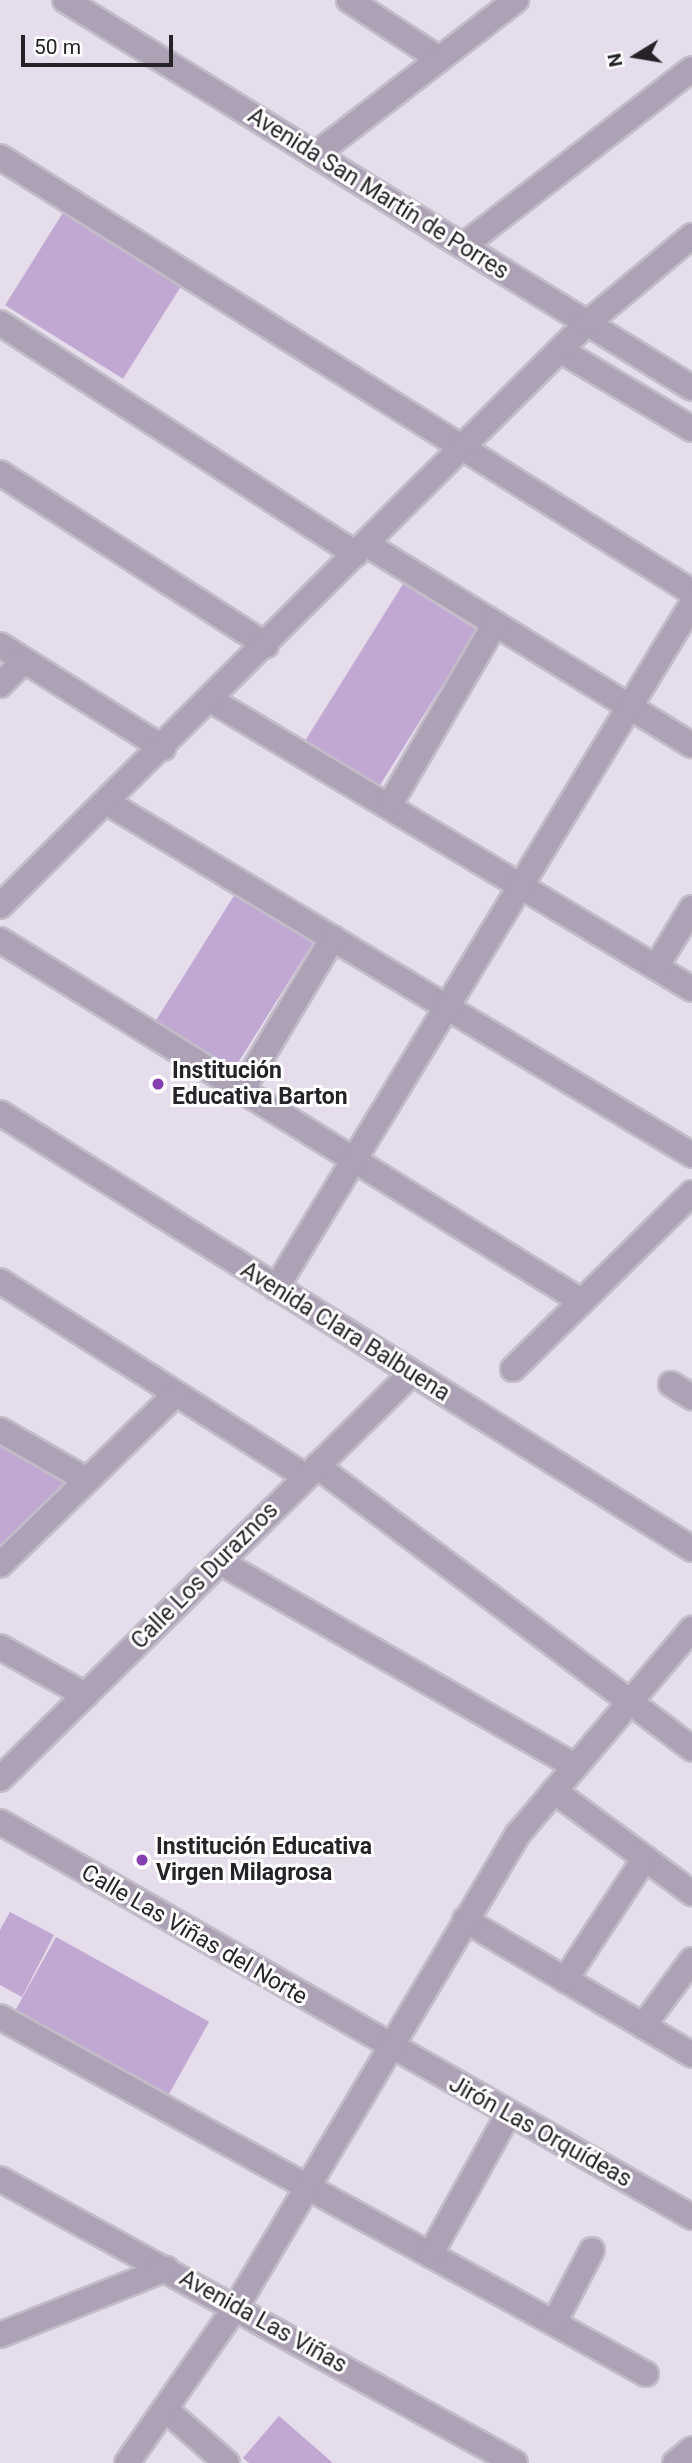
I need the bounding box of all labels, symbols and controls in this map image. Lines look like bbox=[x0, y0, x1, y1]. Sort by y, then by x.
scale bar bbox=[24, 21, 177, 65]
north arrow bbox=[601, 21, 671, 91]
text: 50 m bbox=[34, 35, 81, 59]
text: N bbox=[602, 51, 627, 69]
street label: Avenida San Martín de Porres bbox=[243, 102, 513, 286]
place label: Institución Educativa Barton bbox=[172, 1057, 348, 1111]
marker: Institución Educativa Barton bbox=[150, 1076, 166, 1092]
street label: Avenida Clara Balbuena bbox=[235, 1256, 455, 1408]
street label: Calle Los Duraznos bbox=[126, 1497, 284, 1655]
place label: Institución Educativa Virgen Milagrosa bbox=[156, 1833, 372, 1887]
marker: Institución Educativa Virgen Milagrosa bbox=[134, 1852, 150, 1868]
street label: Calle Las Viñas del Norte bbox=[76, 1859, 312, 2011]
street label: Jirón Las Orquídeas bbox=[444, 2070, 636, 2194]
street label: Avenida Las Viñas bbox=[175, 2265, 351, 2379]

